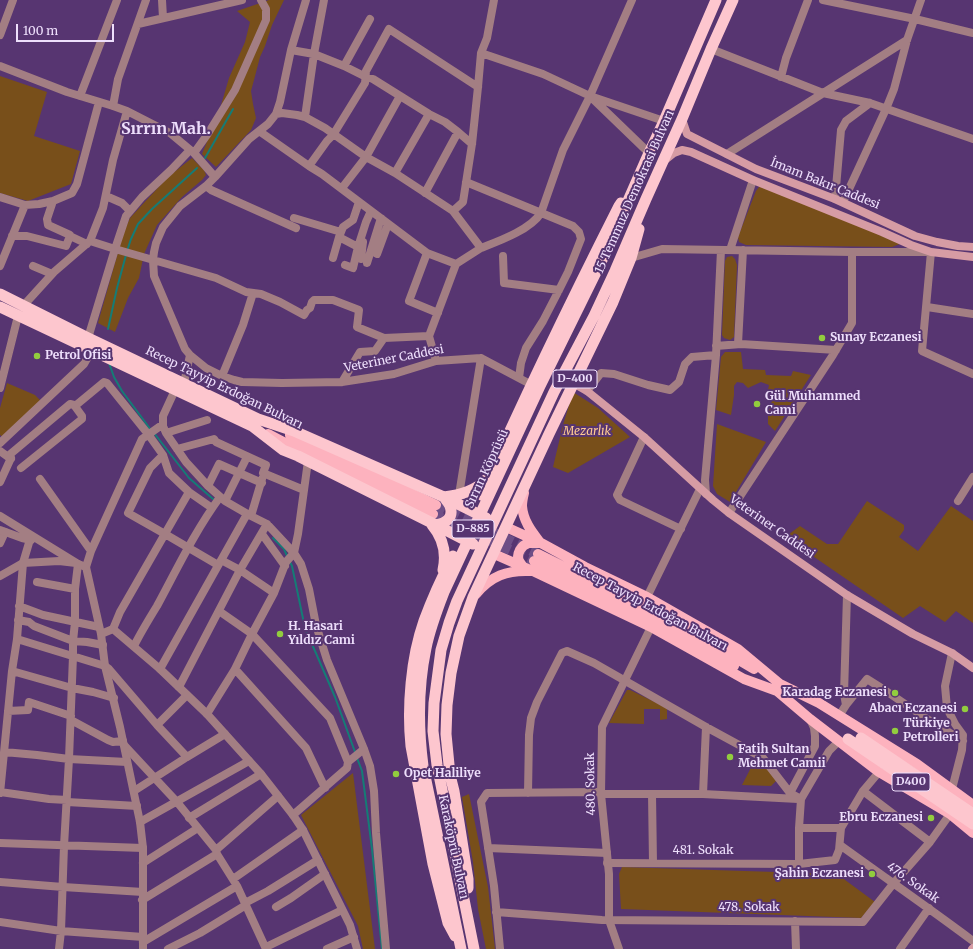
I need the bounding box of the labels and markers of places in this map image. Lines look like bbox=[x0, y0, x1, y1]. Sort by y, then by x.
place label: Sunay Eczanesi bbox=[830, 331, 922, 345]
marker: Sunay Eczanesi bbox=[817, 333, 827, 343]
place label: Petrol Ofisi bbox=[45, 349, 111, 363]
marker: Petrol Ofisi bbox=[32, 351, 42, 361]
place label: Gül Muhammed Cami bbox=[765, 390, 860, 418]
marker: Gül Muhammed Cami bbox=[752, 399, 762, 409]
place label: H. Hasari Yıldız Cami bbox=[288, 620, 355, 648]
marker: H. Hasari Yıldız Cami bbox=[275, 629, 285, 639]
place label: Karadag Eczanesi bbox=[782, 686, 887, 700]
marker: Karadag Eczanesi bbox=[890, 688, 900, 698]
place label: Abacı Eczanesi bbox=[869, 702, 957, 716]
marker: Abacı Eczanesi bbox=[960, 704, 970, 714]
place label: Türkiye Petrolleri bbox=[903, 717, 958, 745]
marker: Türkiye Petrolleri bbox=[890, 726, 900, 736]
place label: Fatih Sultan Mehmet Camii bbox=[738, 743, 826, 771]
marker: Fatih Sultan Mehmet Camii bbox=[725, 752, 735, 762]
place label: Opet Haliliye bbox=[404, 767, 481, 781]
marker: Opet Haliliye bbox=[391, 769, 401, 779]
place label: Ebru Eczanesi bbox=[839, 811, 923, 825]
marker: Ebru Eczanesi bbox=[926, 813, 936, 823]
place label: Şahin Eczanesi bbox=[774, 867, 864, 881]
marker: Şahin Eczanesi bbox=[867, 869, 877, 879]

